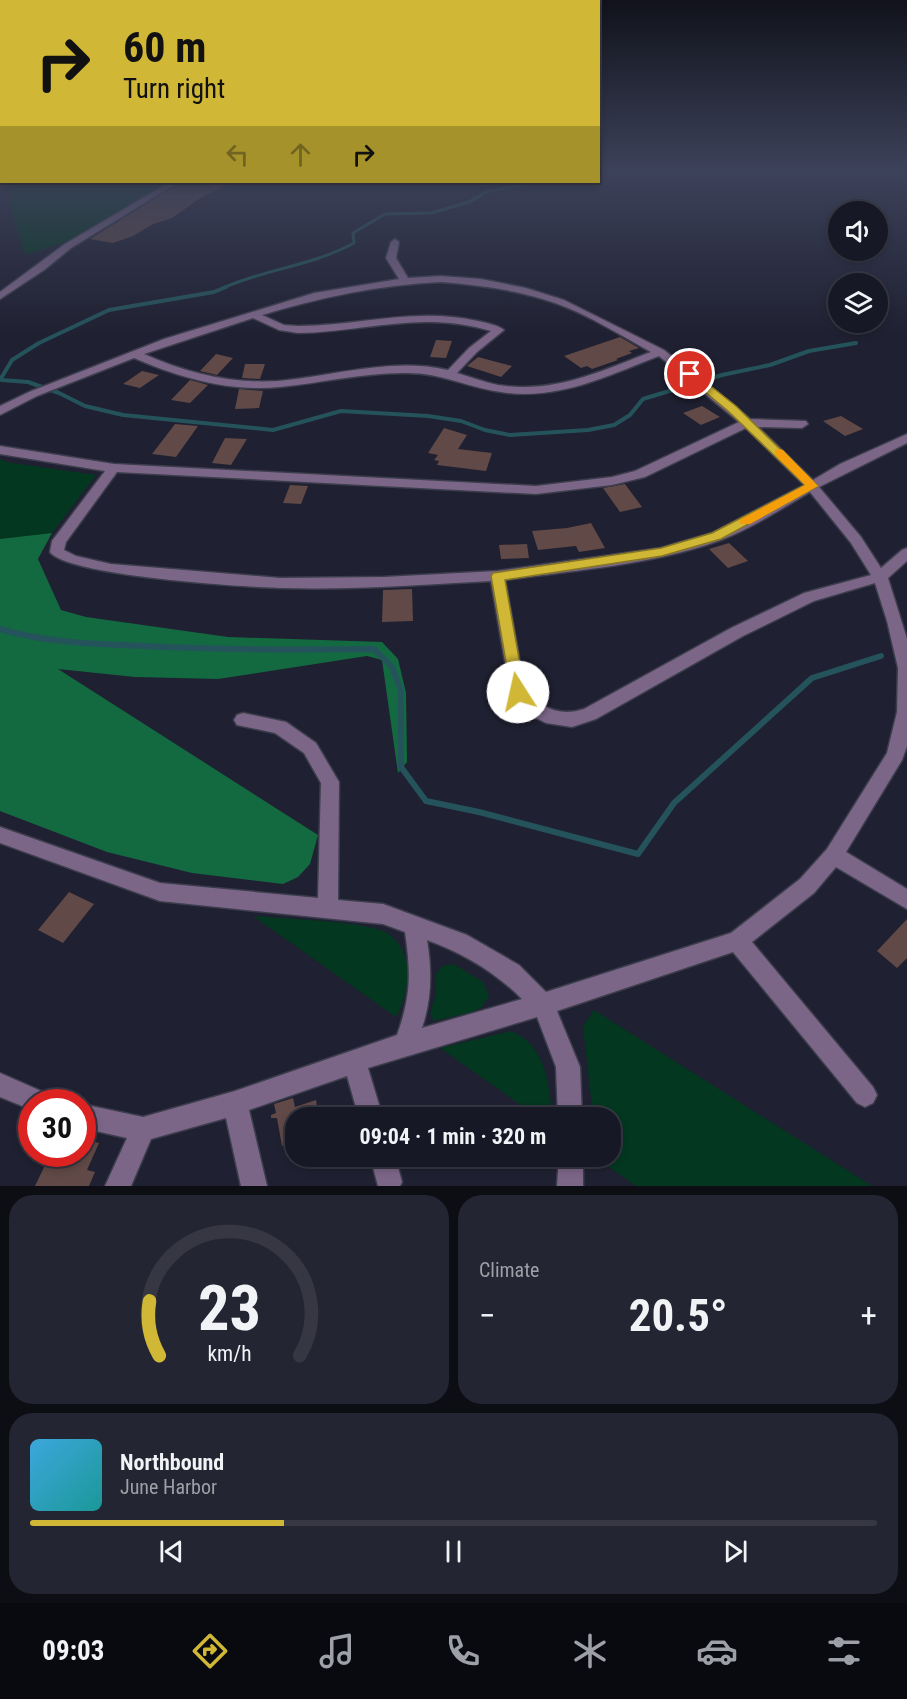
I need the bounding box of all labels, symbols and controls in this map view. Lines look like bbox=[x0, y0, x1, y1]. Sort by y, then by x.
text: 60 m bbox=[123, 23, 206, 72]
icon: right bbox=[24, 24, 102, 102]
text: Turn right bbox=[123, 73, 225, 105]
icon: left bbox=[221, 138, 254, 171]
icon: ahead bbox=[284, 138, 317, 171]
icon: right bbox=[347, 138, 380, 171]
map controls bbox=[828, 201, 888, 333]
button: sound bbox=[828, 201, 888, 261]
button: layers bbox=[828, 273, 888, 333]
pin bbox=[664, 348, 715, 399]
icon: arrive bbox=[673, 357, 706, 390]
position arrow bbox=[486, 660, 550, 724]
speed limit sign: 30 bbox=[18, 1089, 96, 1167]
text: 09:04 · 1 min · 320 m bbox=[360, 1124, 546, 1149]
text: Climate bbox=[479, 1258, 539, 1282]
text: 23 bbox=[197, 1272, 261, 1345]
text: 20.5° bbox=[629, 1289, 727, 1342]
text: − bbox=[479, 1296, 496, 1335]
text: + bbox=[861, 1296, 877, 1335]
text: km/h bbox=[207, 1342, 251, 1367]
text: Northbound bbox=[120, 1450, 224, 1475]
text: June Harbor bbox=[120, 1475, 217, 1499]
icon: previous bbox=[155, 1535, 188, 1568]
icon: pause bbox=[437, 1535, 470, 1568]
icon: next bbox=[719, 1535, 752, 1568]
icon: directions bbox=[189, 1630, 231, 1672]
icon: music bbox=[316, 1630, 358, 1672]
icon: phone bbox=[442, 1630, 484, 1672]
icon: climate bbox=[569, 1630, 611, 1672]
icon: car bbox=[696, 1630, 738, 1672]
icon: filters bbox=[823, 1630, 865, 1672]
text: 09:03 bbox=[42, 1635, 104, 1667]

